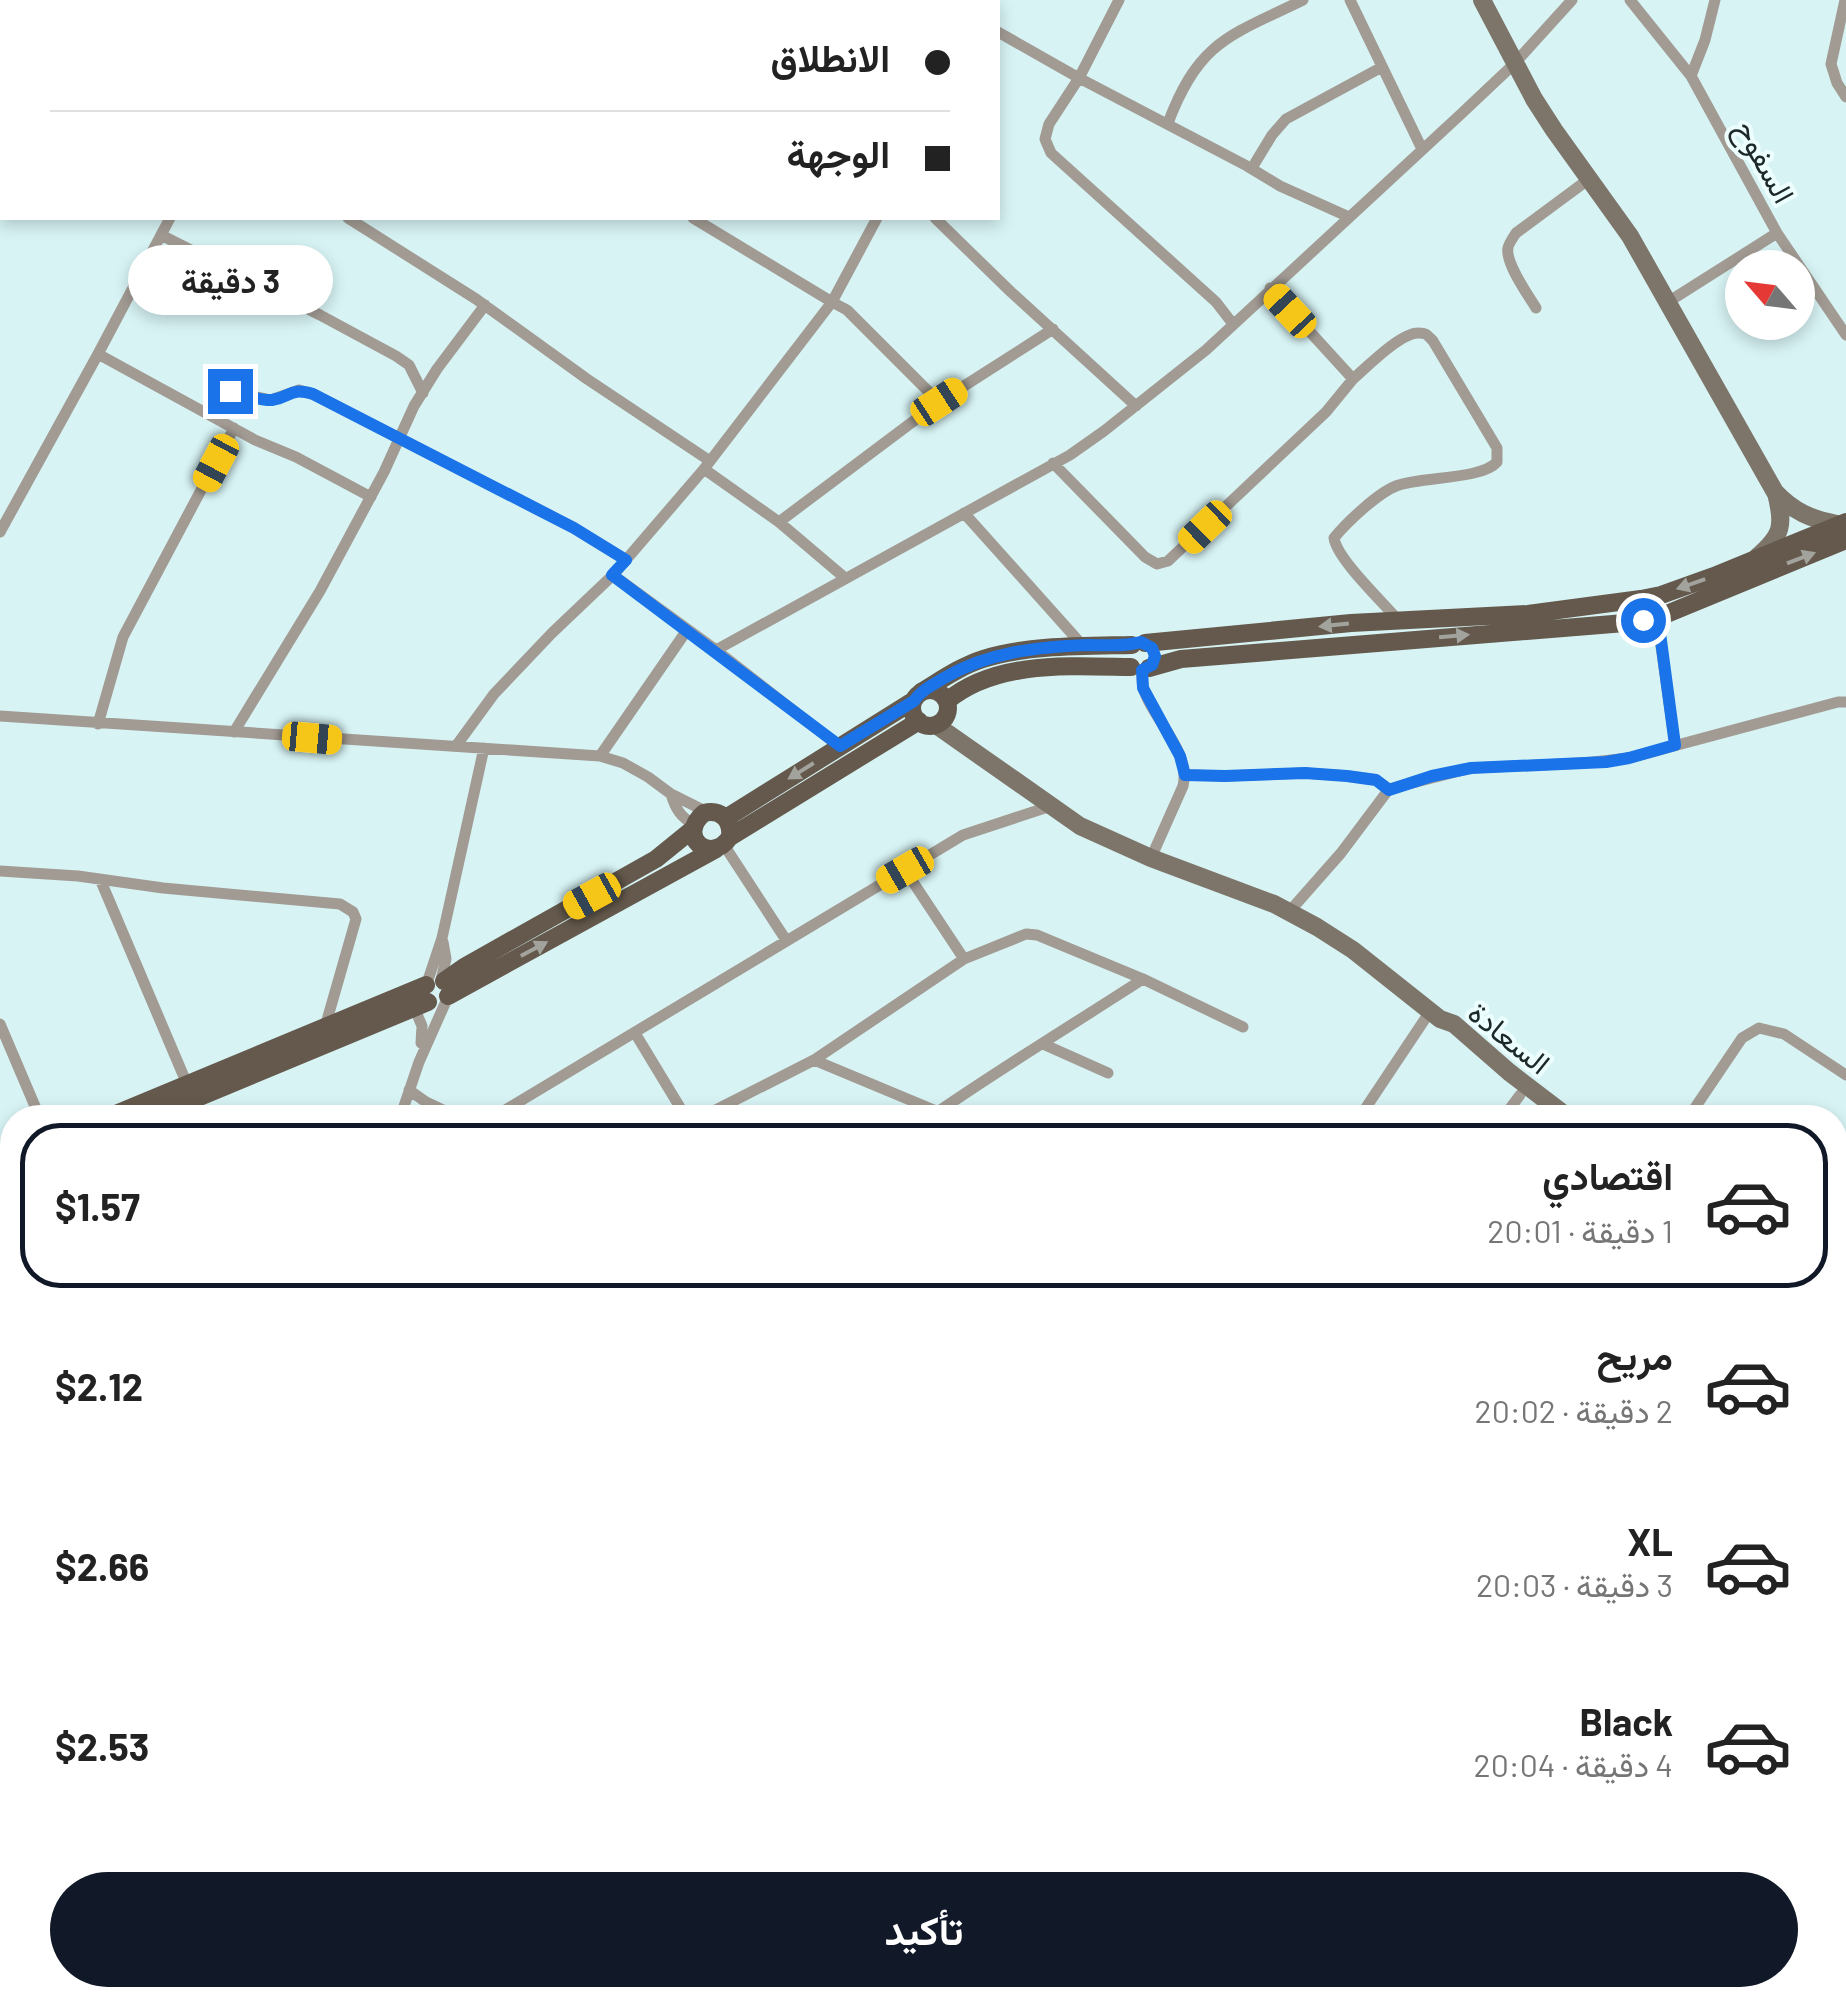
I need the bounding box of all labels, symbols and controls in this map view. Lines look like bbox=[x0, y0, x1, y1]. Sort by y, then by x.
text: الانطلاق bbox=[771, 34, 890, 80]
street label: السفوح bbox=[1725, 113, 1803, 211]
text: الوجهة bbox=[787, 130, 890, 176]
callout: 3 دقيقة bbox=[128, 246, 332, 316]
north arrow bbox=[1725, 250, 1815, 340]
map controls bbox=[1725, 250, 1815, 340]
text: 3 دقيقة bbox=[181, 261, 280, 299]
car bbox=[1259, 279, 1321, 343]
route end bbox=[208, 369, 253, 414]
car bbox=[906, 373, 972, 431]
car bbox=[189, 429, 243, 497]
car bbox=[1173, 495, 1237, 559]
one-way arrow bbox=[1787, 549, 1817, 565]
one-way arrow bbox=[1675, 577, 1705, 592]
route start bbox=[1621, 598, 1666, 643]
one-way arrow bbox=[1318, 617, 1350, 633]
one-way arrow bbox=[1439, 628, 1471, 644]
car bbox=[281, 720, 343, 756]
one-way arrow bbox=[787, 762, 815, 779]
car bbox=[872, 842, 938, 898]
car bbox=[558, 868, 626, 924]
one-way arrow bbox=[519, 940, 548, 957]
street label: السعادة bbox=[1462, 993, 1558, 1081]
text: اقتصادي bbox=[1542, 1152, 1673, 1198]
icon: car bbox=[1703, 1161, 1793, 1251]
text: $1.57 bbox=[55, 1183, 140, 1229]
text: 1 دقيقة · 20:01 bbox=[1487, 1211, 1673, 1249]
text: مريح bbox=[1597, 1332, 1673, 1378]
icon: car bbox=[1703, 1341, 1793, 1431]
text: $2.12 bbox=[55, 1363, 143, 1409]
text: 2 دقيقة · 20:02 bbox=[1475, 1391, 1673, 1429]
text: XL bbox=[1627, 1518, 1673, 1564]
icon: car bbox=[1703, 1521, 1793, 1611]
text: $2.66 bbox=[55, 1543, 149, 1589]
text: 3 دقيقة · 20:03 bbox=[1476, 1565, 1673, 1603]
text: Black bbox=[1579, 1698, 1673, 1744]
icon: car bbox=[1703, 1701, 1793, 1791]
text: $2.53 bbox=[55, 1723, 149, 1769]
text: 4 دقيقة · 20:04 bbox=[1474, 1745, 1673, 1783]
button: تأكيد bbox=[50, 1872, 1798, 1987]

